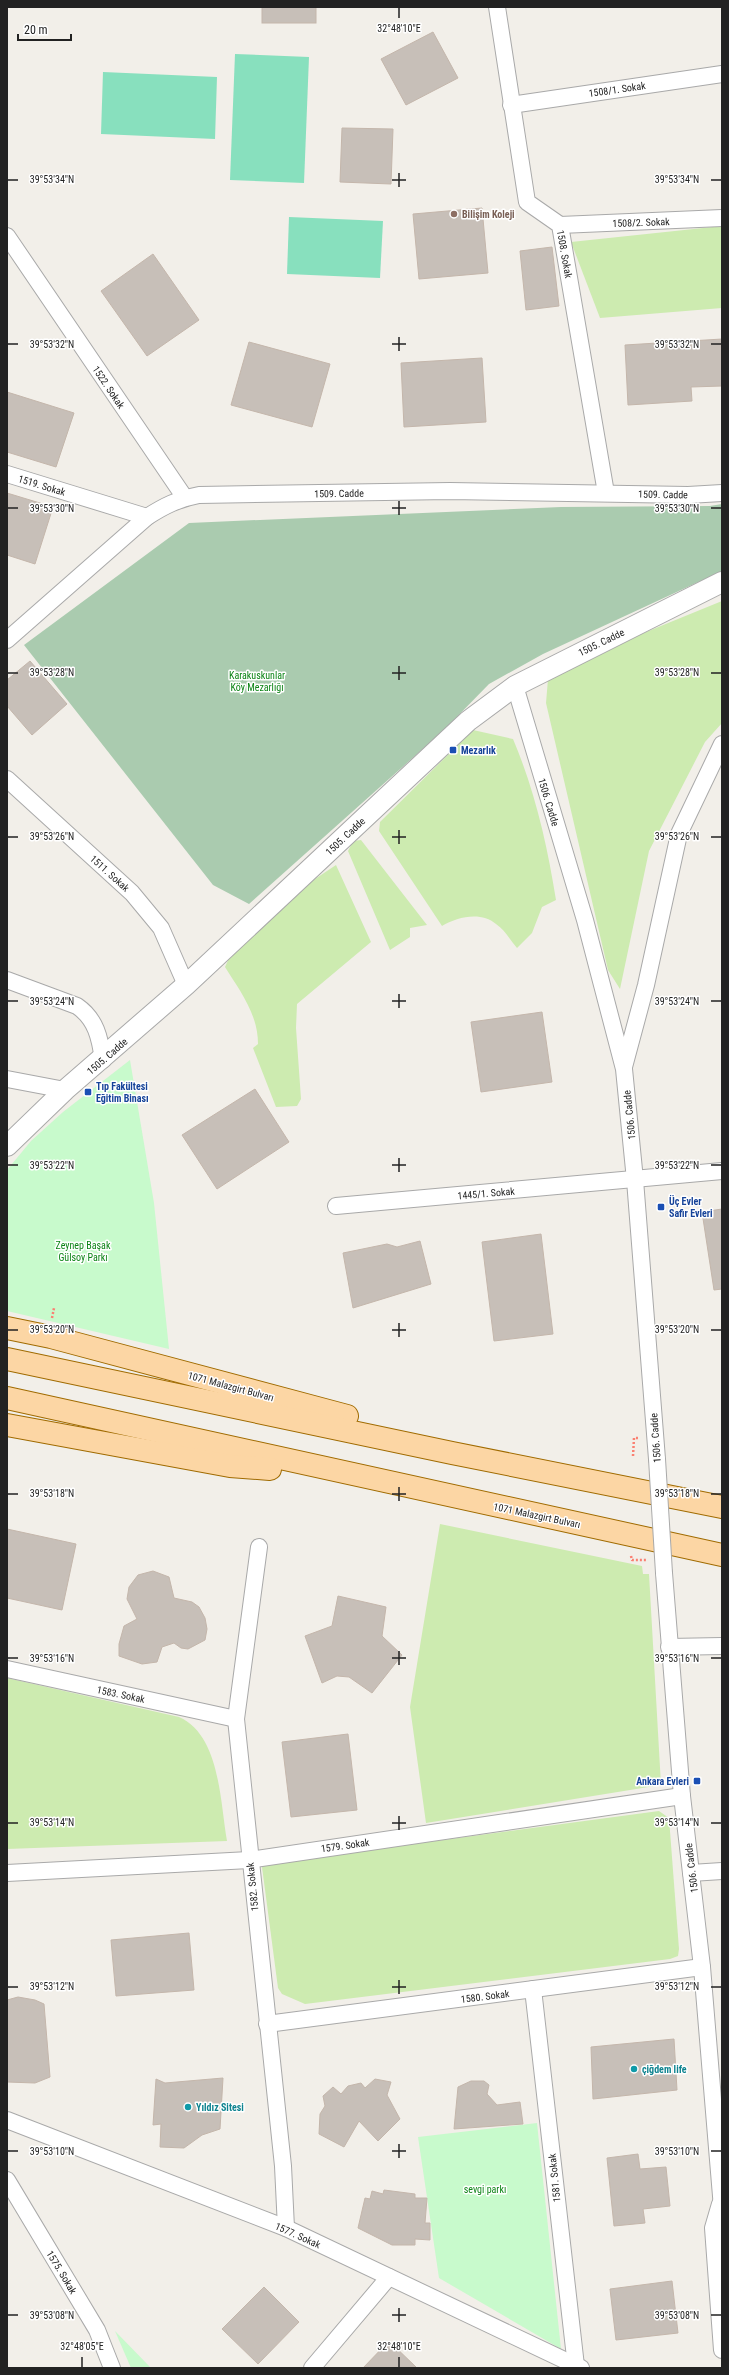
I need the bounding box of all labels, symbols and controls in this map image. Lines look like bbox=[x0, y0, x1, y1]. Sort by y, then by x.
scale bar bbox=[18, 16, 71, 42]
text: 20 m bbox=[24, 23, 48, 37]
text: 32°48'10"E bbox=[377, 23, 421, 34]
street label: 1508/1. Sokak bbox=[588, 80, 647, 99]
text: 39°53'34"N bbox=[30, 174, 74, 185]
text: 39°53'34"N bbox=[655, 174, 699, 185]
marker: Bilişim Koleji bbox=[449, 209, 459, 219]
place label: Bilişim Koleji bbox=[462, 209, 515, 220]
street label: 1508/2. Sokak bbox=[612, 216, 670, 229]
street label: 1508. Sokak bbox=[555, 229, 574, 280]
text: 39°53'32"N bbox=[30, 339, 74, 350]
text: 39°53'32"N bbox=[655, 339, 699, 350]
street label: 1522. Sokak bbox=[90, 364, 127, 411]
street label: 1519. Sokak bbox=[17, 473, 67, 498]
street label: 1509. Cadde bbox=[314, 488, 364, 499]
street label: 1509. Cadde bbox=[638, 489, 688, 500]
text: 39°53'30"N bbox=[30, 503, 74, 514]
text: 39°53'30"N bbox=[655, 503, 699, 514]
street label: 1505. Cadde bbox=[576, 626, 626, 658]
text: 39°53'28"N bbox=[30, 667, 74, 678]
text: 39°53'28"N bbox=[655, 667, 699, 678]
park label: Karakuskunlar Köy Mezarlığı bbox=[229, 670, 285, 693]
marker: Mezarlık bbox=[448, 745, 458, 755]
place label: Mezarlık bbox=[461, 745, 496, 756]
street label: 1506. Cadde bbox=[536, 777, 561, 828]
street label: 1505. Cadde bbox=[323, 815, 368, 857]
text: 39°53'26"N bbox=[30, 831, 74, 842]
text: 39°53'26"N bbox=[655, 831, 699, 842]
street label: 1511. Sokak bbox=[88, 853, 132, 894]
text: 39°53'24"N bbox=[30, 996, 74, 1007]
text: 39°53'24"N bbox=[655, 996, 699, 1007]
street label: 1505. Cadde bbox=[85, 1036, 130, 1077]
place label: Tıp Fakültesi Eğitim Binası bbox=[96, 1081, 149, 1104]
marker: Tıp Fakültesi Eğitim Binası bbox=[83, 1087, 93, 1097]
street label: 1506. Cadde bbox=[621, 1089, 638, 1140]
text: 39°53'22"N bbox=[30, 1160, 74, 1171]
text: 39°53'22"N bbox=[655, 1160, 699, 1171]
street label: 1445/1. Sokak bbox=[457, 1185, 516, 1201]
place label: Üç Evler Safir Evleri bbox=[669, 1194, 713, 1219]
marker: Üç Evler Safir Evleri bbox=[656, 1202, 666, 1212]
park label: Zeynep Başak Gülsoy Parkı bbox=[56, 1240, 111, 1263]
text: 39°53'20"N bbox=[30, 1324, 74, 1335]
text: 39°53'20"N bbox=[655, 1324, 699, 1335]
street label: 1071 Malazgirt Bulvarı bbox=[187, 1370, 275, 1403]
street label: 1506. Cadde bbox=[648, 1412, 663, 1463]
text: 39°53'18"N bbox=[30, 1488, 74, 1499]
text: 39°53'18"N bbox=[655, 1488, 699, 1499]
street label: 1071 Malazgirt Bulvarı bbox=[492, 1501, 581, 1530]
text: 39°53'16"N bbox=[30, 1653, 74, 1664]
text: 39°53'16"N bbox=[655, 1653, 699, 1664]
street label: 1583. Sokak bbox=[96, 1684, 146, 1705]
place label: Ankara Evleri bbox=[636, 1776, 689, 1787]
marker: Ankara Evleri bbox=[692, 1776, 702, 1786]
text: 39°53'14"N bbox=[30, 1817, 74, 1828]
text: 39°53'14"N bbox=[655, 1817, 699, 1828]
street label: 1579. Sokak bbox=[320, 1837, 370, 1854]
street label: 1506. Cadde bbox=[683, 1842, 700, 1893]
street label: 1582. Sokak bbox=[244, 1862, 261, 1912]
text: 39°53'12"N bbox=[30, 1981, 74, 1992]
text: 39°53'12"N bbox=[655, 1981, 699, 1992]
street label: 1580. Sokak bbox=[460, 1988, 510, 2005]
marker: çiğdem life bbox=[629, 2064, 639, 2074]
place label: çiğdem life bbox=[642, 2064, 687, 2075]
marker: Yıldız Sitesi bbox=[183, 2102, 193, 2112]
place label: Yıldız Sitesi bbox=[196, 2102, 244, 2113]
text: 39°53'10"N bbox=[30, 2146, 74, 2157]
text: 39°53'10"N bbox=[655, 2146, 699, 2157]
street label: 1581. Sokak bbox=[546, 2153, 563, 2203]
park label: sevgi parkı bbox=[464, 2184, 506, 2195]
street label: 1577. Sokak bbox=[273, 2221, 323, 2251]
street label: 1575. Sokak bbox=[44, 2249, 79, 2296]
text: 39°53'08"N bbox=[30, 2310, 74, 2321]
text: 39°53'08"N bbox=[655, 2310, 699, 2321]
text: 32°48'05"E bbox=[60, 2341, 104, 2352]
text: 32°48'10"E bbox=[377, 2341, 421, 2352]

